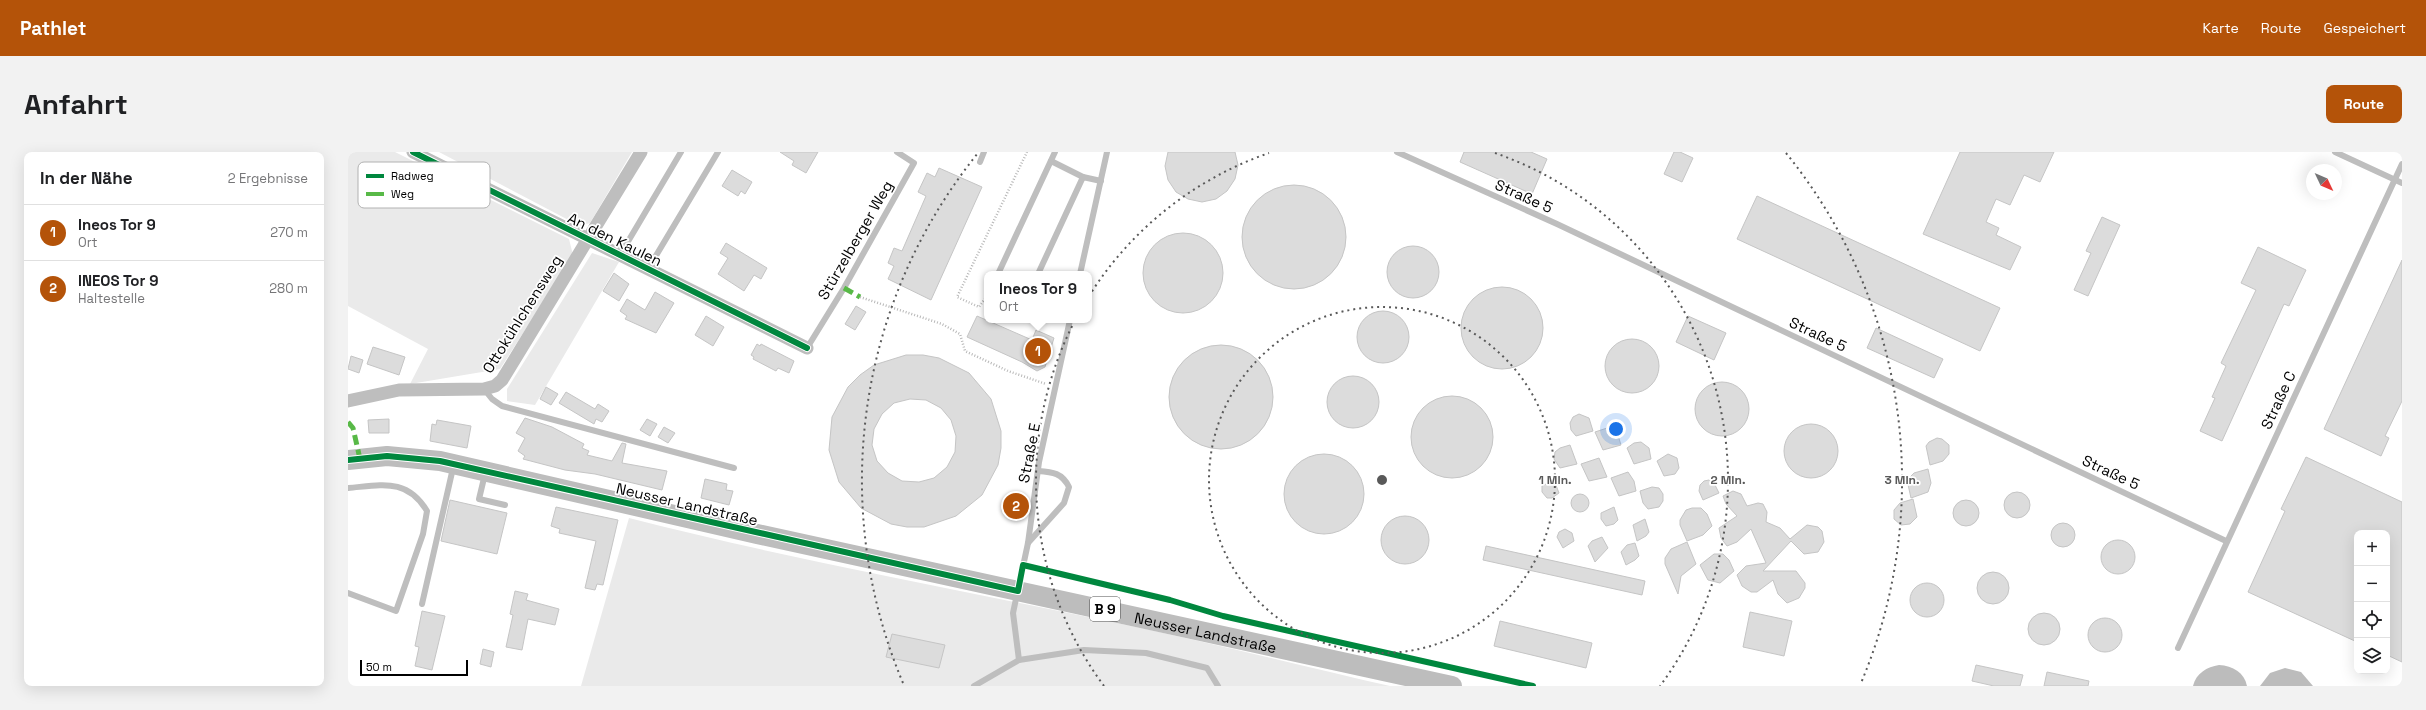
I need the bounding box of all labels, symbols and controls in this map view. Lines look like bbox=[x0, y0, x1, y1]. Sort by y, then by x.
text: Pathlet bbox=[20, 16, 86, 41]
text: Karte bbox=[2203, 19, 2239, 37]
text: Route bbox=[2261, 19, 2301, 37]
text: Gespeichert bbox=[2323, 19, 2406, 37]
button: Route bbox=[2326, 85, 2402, 123]
text: Anfahrt bbox=[24, 86, 128, 122]
legend bbox=[358, 162, 490, 208]
north arrow bbox=[2306, 164, 2342, 200]
text: In der Nähe bbox=[40, 167, 132, 189]
text: Radweg bbox=[391, 169, 433, 183]
text: 2 Ergebnisse bbox=[228, 170, 308, 187]
street label: Straße 5 bbox=[1492, 175, 1556, 217]
street label: Stürzelberger Weg bbox=[813, 177, 897, 303]
text: Weg bbox=[391, 187, 414, 201]
street label: An den Kaulen bbox=[565, 208, 665, 270]
text: Ineos Tor 9 bbox=[78, 215, 156, 234]
text: 1 bbox=[50, 224, 56, 241]
text: 270 m bbox=[270, 224, 308, 241]
text: Ort bbox=[78, 234, 98, 251]
street label: Ottokühlchensweg bbox=[478, 251, 566, 377]
text: INEOS Tor 9 bbox=[78, 271, 159, 290]
popup bbox=[984, 271, 1092, 323]
text: Ineos Tor 9 bbox=[999, 279, 1077, 298]
text: 2 bbox=[49, 280, 57, 297]
text: 280 m bbox=[269, 280, 308, 297]
text: Haltestelle bbox=[78, 290, 145, 307]
text: Ort bbox=[999, 298, 1019, 315]
street label: Straße 5 bbox=[1786, 312, 1850, 356]
pin: 1 bbox=[1025, 336, 1051, 366]
street label: Straße C bbox=[2256, 368, 2300, 432]
your location bbox=[1606, 419, 1626, 439]
street label: Straße E bbox=[1014, 421, 1044, 485]
street label: Straße 5 bbox=[2079, 450, 2143, 494]
text: 1 Min. bbox=[1538, 472, 1572, 488]
text: 2 Min. bbox=[1711, 472, 1745, 488]
text: 3 Min. bbox=[1884, 472, 1920, 488]
centre of rings bbox=[1375, 473, 1389, 487]
street label: Neusser Landstraße bbox=[614, 478, 760, 530]
pin: 2 bbox=[1003, 491, 1029, 521]
map controls bbox=[2354, 530, 2390, 674]
button: + bbox=[2354, 530, 2390, 566]
button: − bbox=[2354, 566, 2390, 602]
road number: B 9 bbox=[1090, 597, 1120, 621]
button: locate bbox=[2354, 602, 2390, 638]
street label: Neusser Landstraße bbox=[1133, 607, 1279, 657]
button: layers bbox=[2354, 638, 2390, 674]
scale bar bbox=[360, 658, 468, 677]
text: 50 m bbox=[366, 660, 392, 674]

